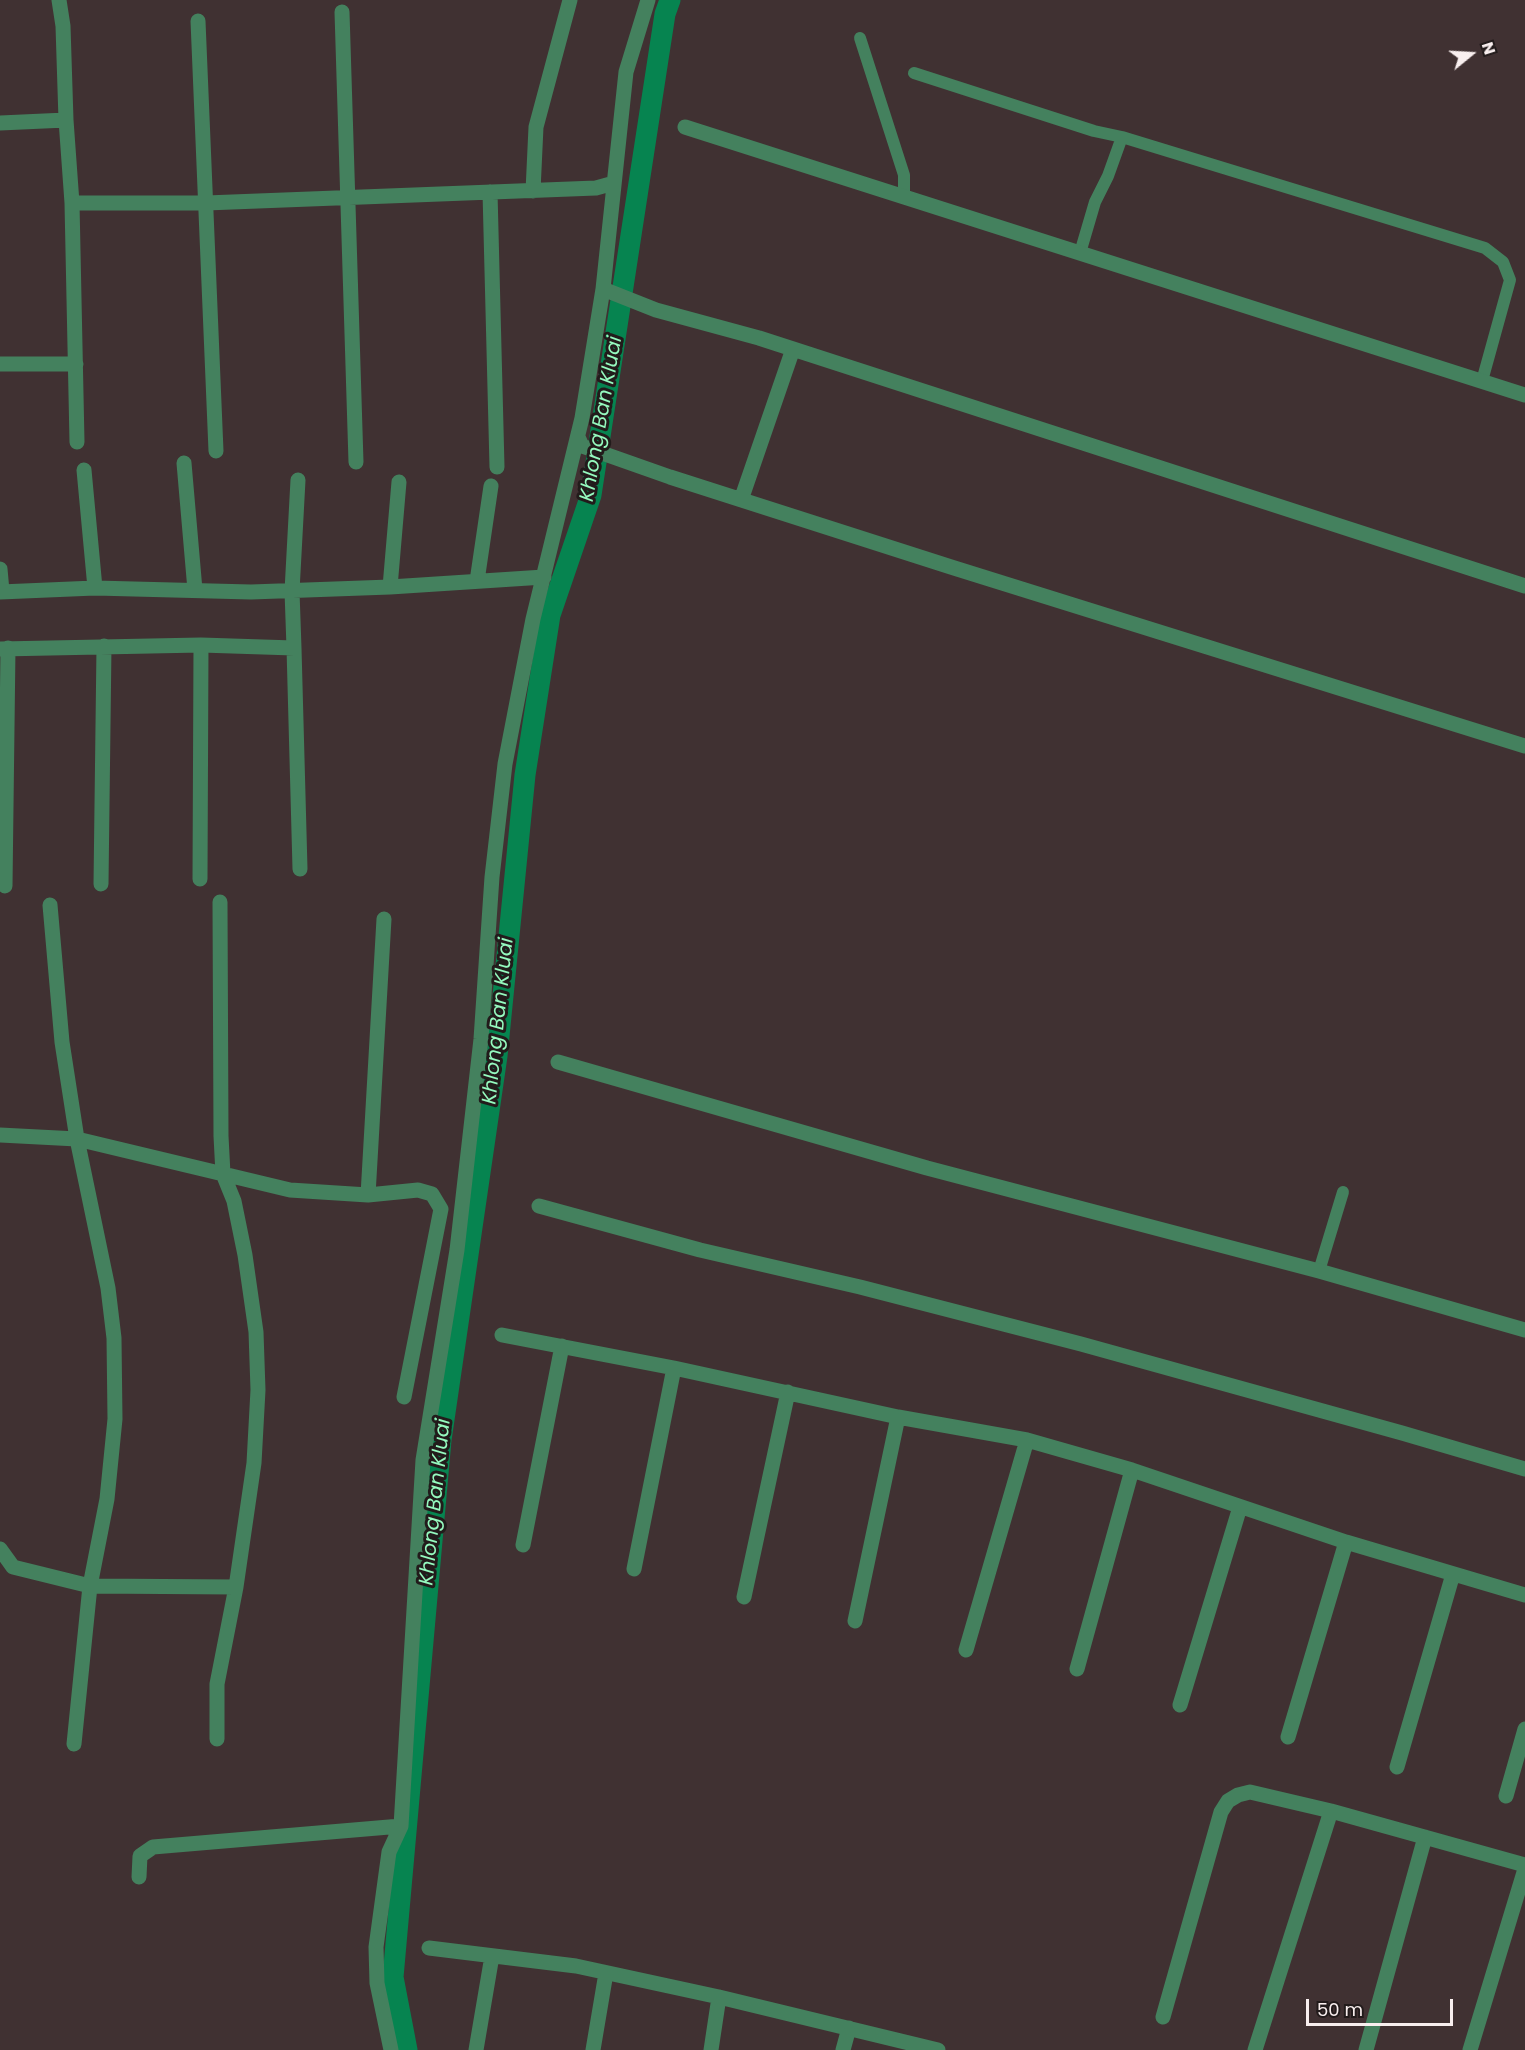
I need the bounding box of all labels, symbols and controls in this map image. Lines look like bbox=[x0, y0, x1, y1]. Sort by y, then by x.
north arrow bbox=[1441, 24, 1501, 84]
text: N bbox=[1476, 39, 1501, 58]
water label: Khlong Ban Kluai bbox=[576, 334, 628, 504]
water label: Khlong Ban Kluai bbox=[478, 936, 520, 1106]
water label: Khlong Ban Kluai bbox=[415, 1417, 457, 1587]
scale bar bbox=[1309, 1987, 1456, 2025]
text: 50 m bbox=[1317, 1997, 1363, 2022]

